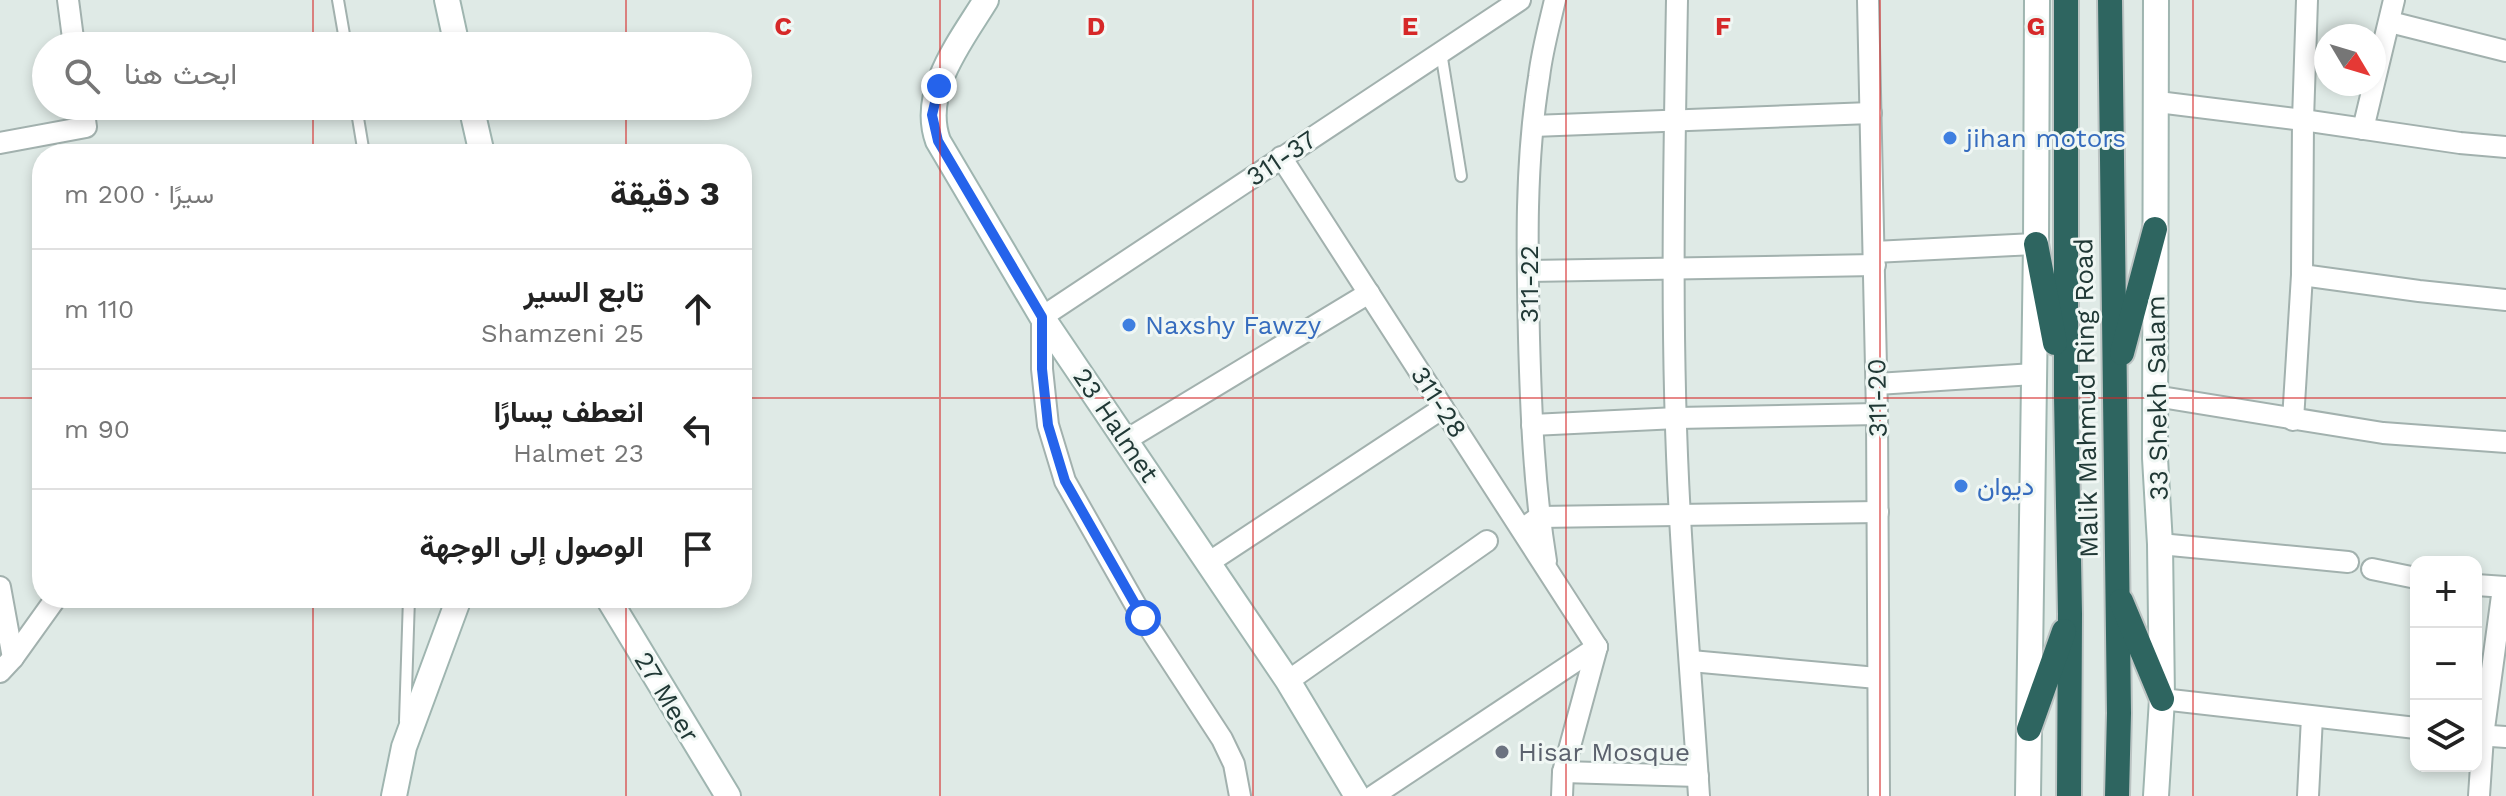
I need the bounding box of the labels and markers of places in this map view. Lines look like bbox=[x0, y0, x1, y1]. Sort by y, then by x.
place label: jihan motors bbox=[1963, 123, 2126, 153]
marker: jihan motors bbox=[1941, 129, 1959, 147]
place label: Naxshy Fawzy bbox=[1145, 310, 1322, 340]
marker: Naxshy Fawzy bbox=[1120, 316, 1138, 334]
place label: دیوان bbox=[1977, 471, 2034, 502]
marker: دیوان bbox=[1952, 477, 1970, 495]
place label: Hisar Mosque bbox=[1518, 737, 1690, 767]
marker: Hisar Mosque bbox=[1493, 743, 1511, 761]

